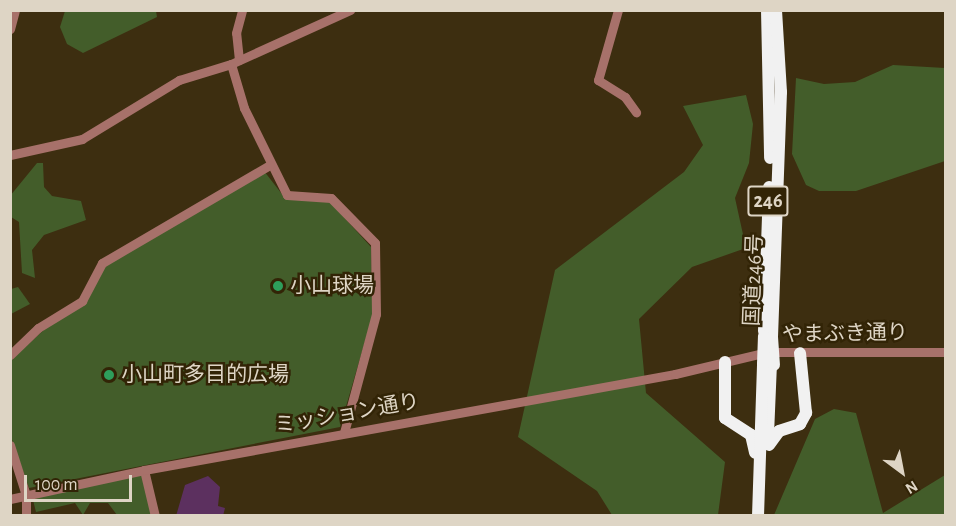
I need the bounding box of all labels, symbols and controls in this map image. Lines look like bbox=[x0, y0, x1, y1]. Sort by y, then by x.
road number: 246 bbox=[747, 184, 789, 218]
street label: 国道246号 bbox=[740, 233, 768, 327]
place label: 小山球場 bbox=[290, 273, 374, 299]
marker: 小山球場 bbox=[271, 279, 285, 293]
street label: やまぶき通り bbox=[782, 320, 908, 348]
place label: 小山町多目的広場 bbox=[121, 362, 289, 388]
marker: 小山町多目的広場 bbox=[102, 368, 116, 382]
street label: ミッション通り bbox=[272, 389, 422, 439]
north arrow bbox=[872, 442, 932, 502]
scale bar bbox=[27, 463, 135, 501]
text: 100 m bbox=[35, 476, 78, 494]
text: N bbox=[903, 478, 920, 497]

